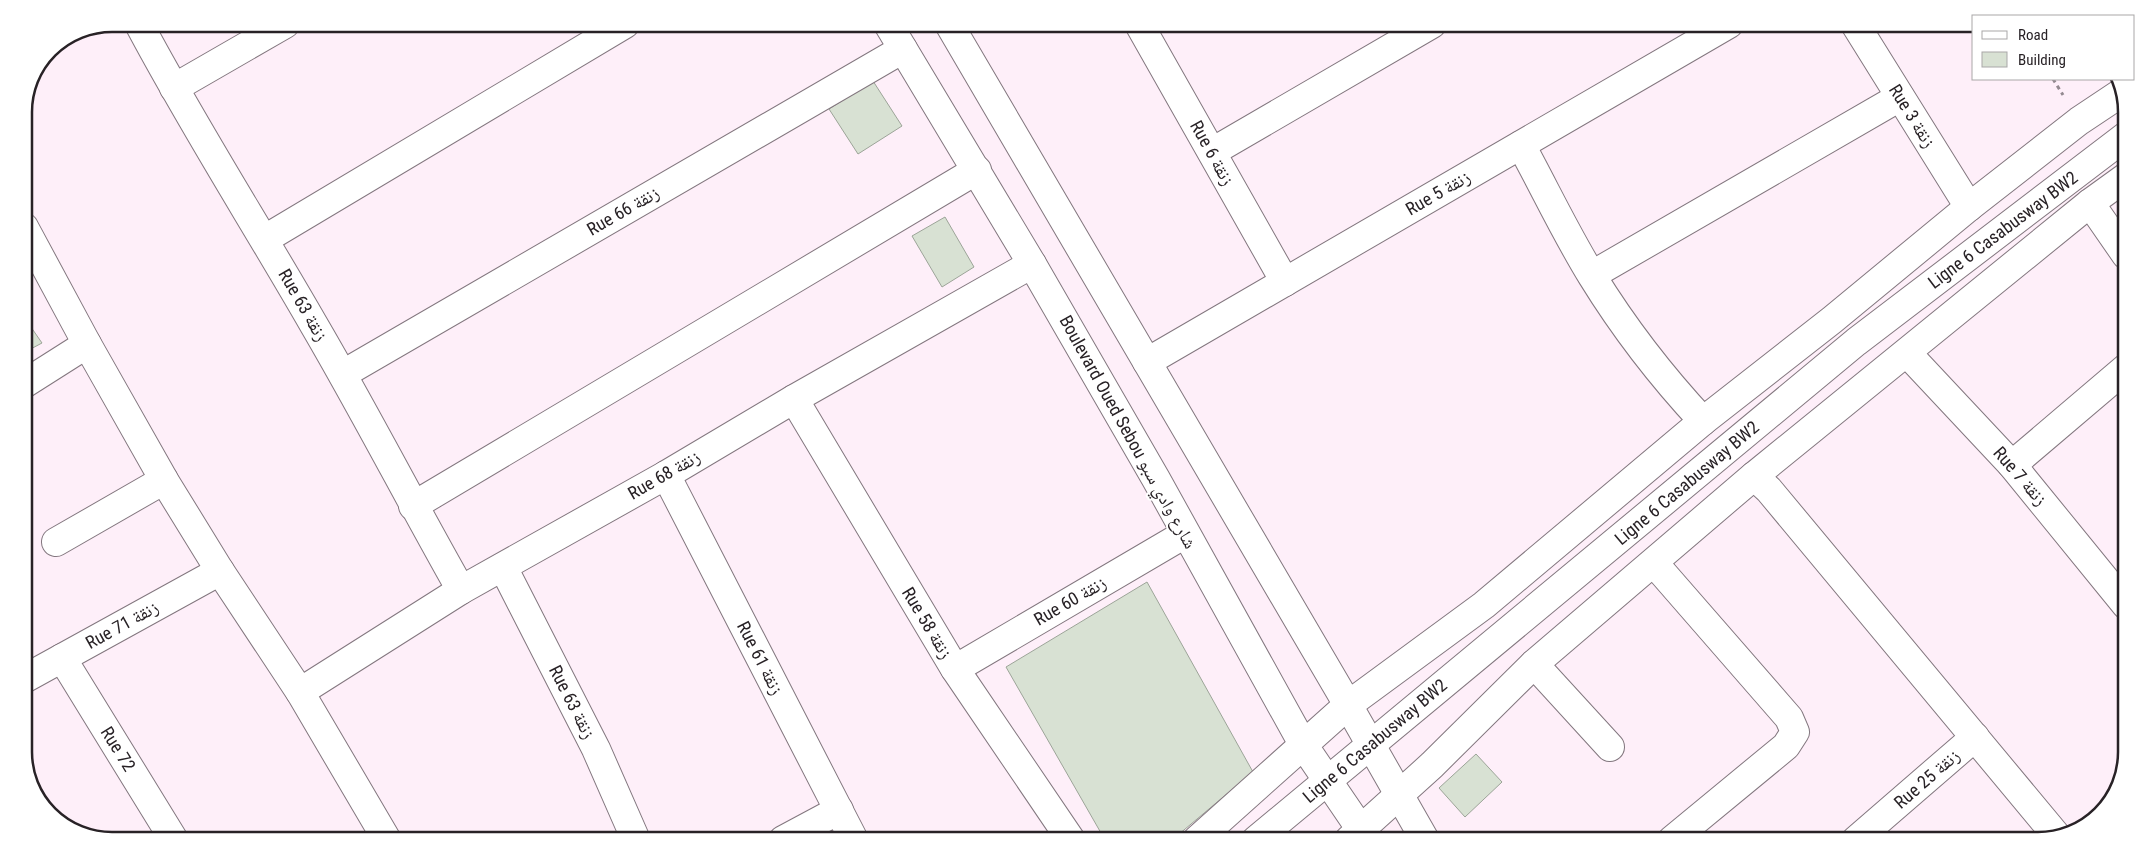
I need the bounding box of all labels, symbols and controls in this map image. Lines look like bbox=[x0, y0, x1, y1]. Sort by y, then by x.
legend bbox=[1972, 15, 2135, 80]
text: Road bbox=[2018, 26, 2048, 44]
text: Building bbox=[2018, 51, 2066, 69]
street label: Rue 3 زنقة bbox=[1885, 80, 1940, 151]
street label: Rue 6 زنقة bbox=[1186, 117, 1239, 189]
street label: Rue 5 زنقة bbox=[1402, 166, 1474, 219]
street label: Ligne 6 Casabusway BW2 bbox=[1924, 167, 2082, 293]
street label: Rue 66 زنقة bbox=[583, 182, 663, 240]
street label: Rue 63 زنقة bbox=[274, 265, 332, 345]
street label: Boulevard Oued Sebou شارع وادي سبو bbox=[1051, 311, 1201, 554]
street label: Ligne 6 Casabusway BW2 bbox=[1610, 416, 1763, 549]
street label: Rue 7 زنقة bbox=[1989, 442, 2052, 509]
street label: Rue 68 زنقة bbox=[624, 446, 704, 504]
street label: Rue 60 زنقة bbox=[1030, 572, 1110, 630]
street label: Rue 58 زنقة bbox=[898, 583, 957, 662]
street label: Rue 71 زنقة bbox=[82, 596, 162, 653]
street label: Rue 61 زنقة bbox=[733, 617, 788, 698]
street label: Rue 63 زنقة bbox=[545, 661, 600, 742]
street label: Ligne 6 Casabusway BW2 bbox=[1298, 674, 1451, 807]
street label: Rue 72 bbox=[97, 723, 140, 775]
street label: Rue 25 زنقة bbox=[1890, 745, 1964, 813]

